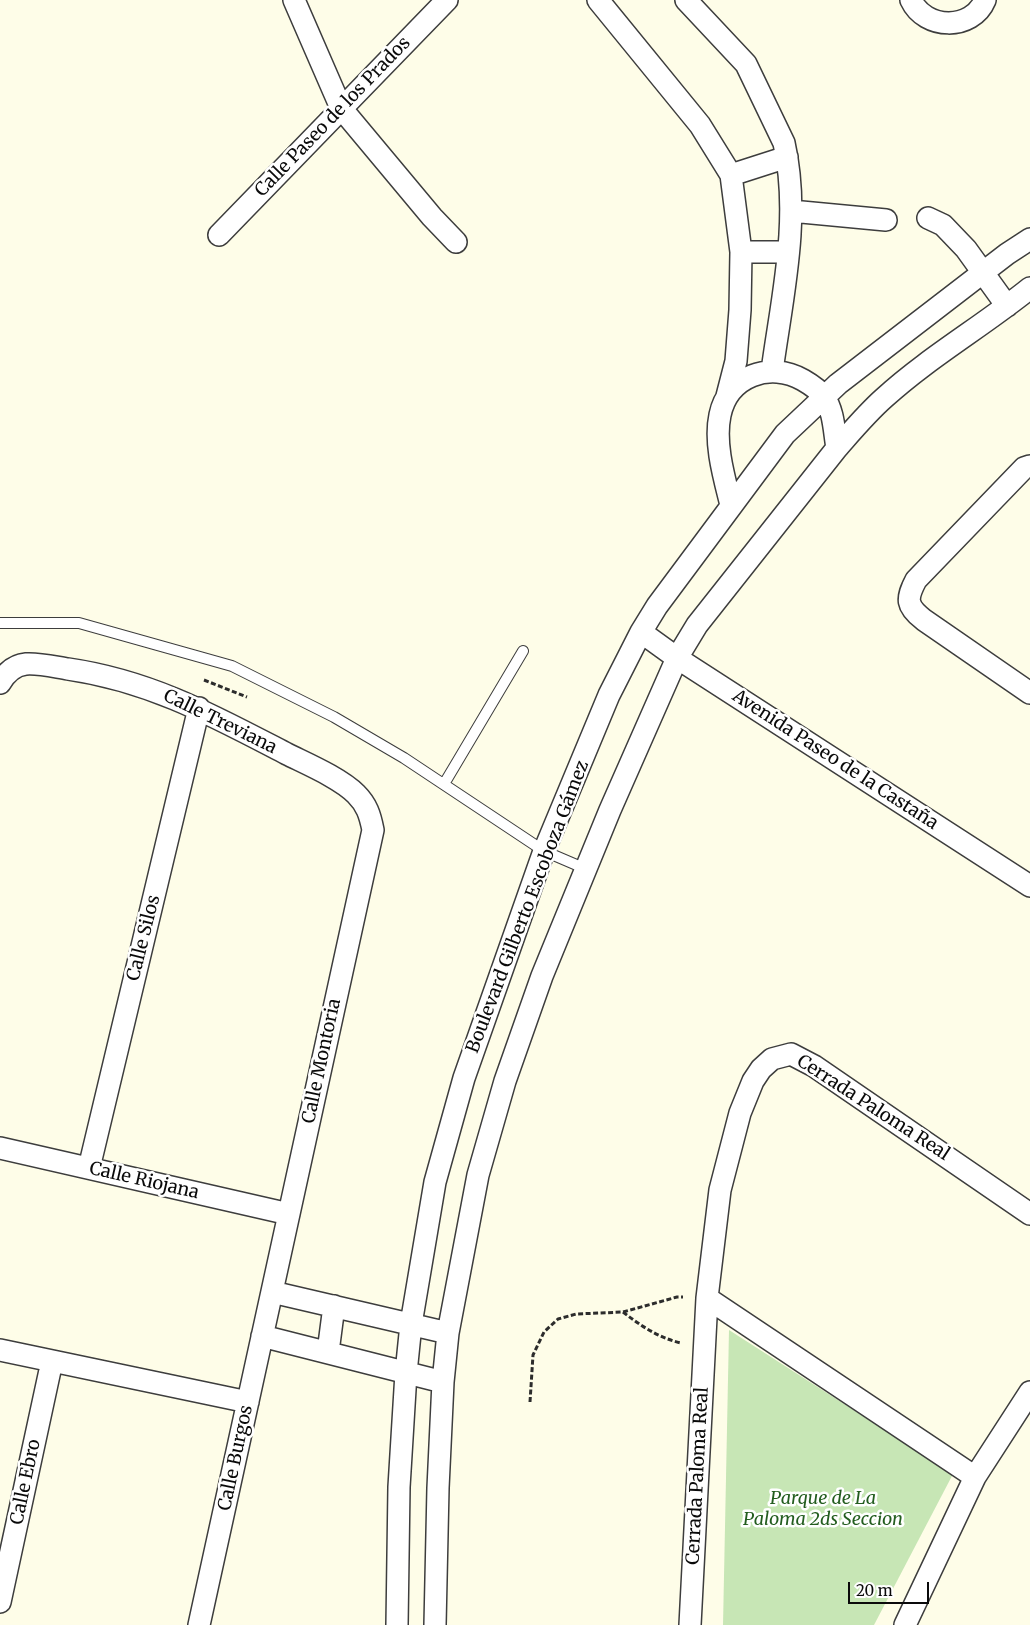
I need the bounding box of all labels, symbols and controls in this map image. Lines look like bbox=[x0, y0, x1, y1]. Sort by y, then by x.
street label: Calle Paseo de los Prados bbox=[251, 33, 415, 201]
street label: Calle Treviana bbox=[160, 685, 280, 759]
street label: Avenida Paseo de la Castaña bbox=[728, 685, 942, 835]
street label: Boulevard Gilberto Escoboza Gámez bbox=[462, 758, 594, 1056]
street label: Calle Silos bbox=[123, 893, 165, 983]
street label: Calle Montoria bbox=[298, 997, 346, 1125]
street label: Cerrada Paloma Real bbox=[793, 1051, 953, 1165]
street label: Calle Riojana bbox=[87, 1158, 201, 1204]
street label: Cerrada Paloma Real bbox=[683, 1387, 713, 1565]
street label: Calle Burgos bbox=[214, 1403, 258, 1513]
street label: Calle Ebro bbox=[6, 1437, 46, 1527]
park label: Parque de La Paloma 2ds Seccion bbox=[743, 1488, 903, 1530]
scale bar bbox=[850, 1572, 931, 1604]
text: 20 m bbox=[856, 1581, 893, 1600]

